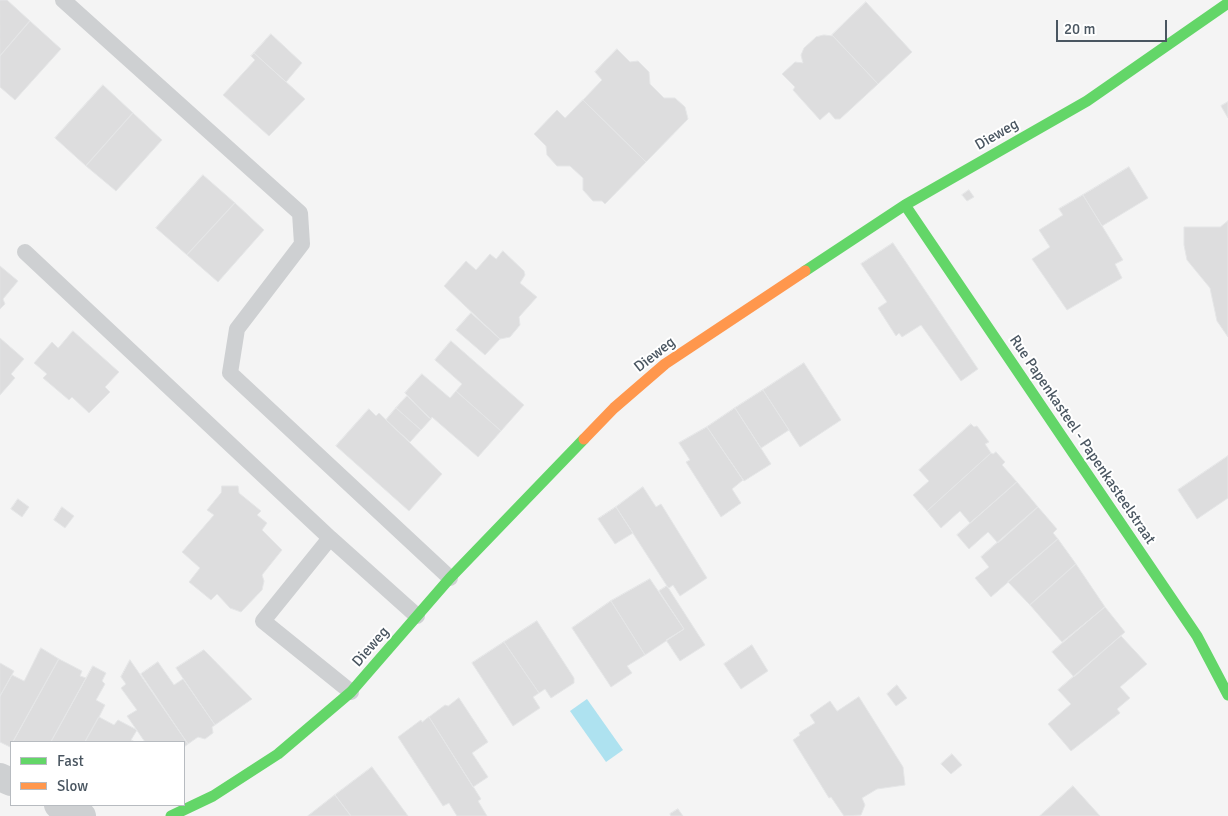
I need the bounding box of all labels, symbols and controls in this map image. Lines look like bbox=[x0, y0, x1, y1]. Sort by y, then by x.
scale bar bbox=[1058, 10, 1169, 42]
text: 20 m bbox=[1064, 20, 1095, 38]
street label: Dieweg bbox=[972, 115, 1022, 155]
street label: Rue Papenkasteel - Papenkasteelstraat bbox=[1005, 332, 1159, 548]
street label: Dieweg bbox=[631, 333, 679, 377]
street label: Dieweg bbox=[349, 623, 393, 671]
legend bbox=[10, 741, 185, 806]
text: Fast bbox=[57, 752, 84, 770]
text: Slow bbox=[57, 777, 88, 795]

